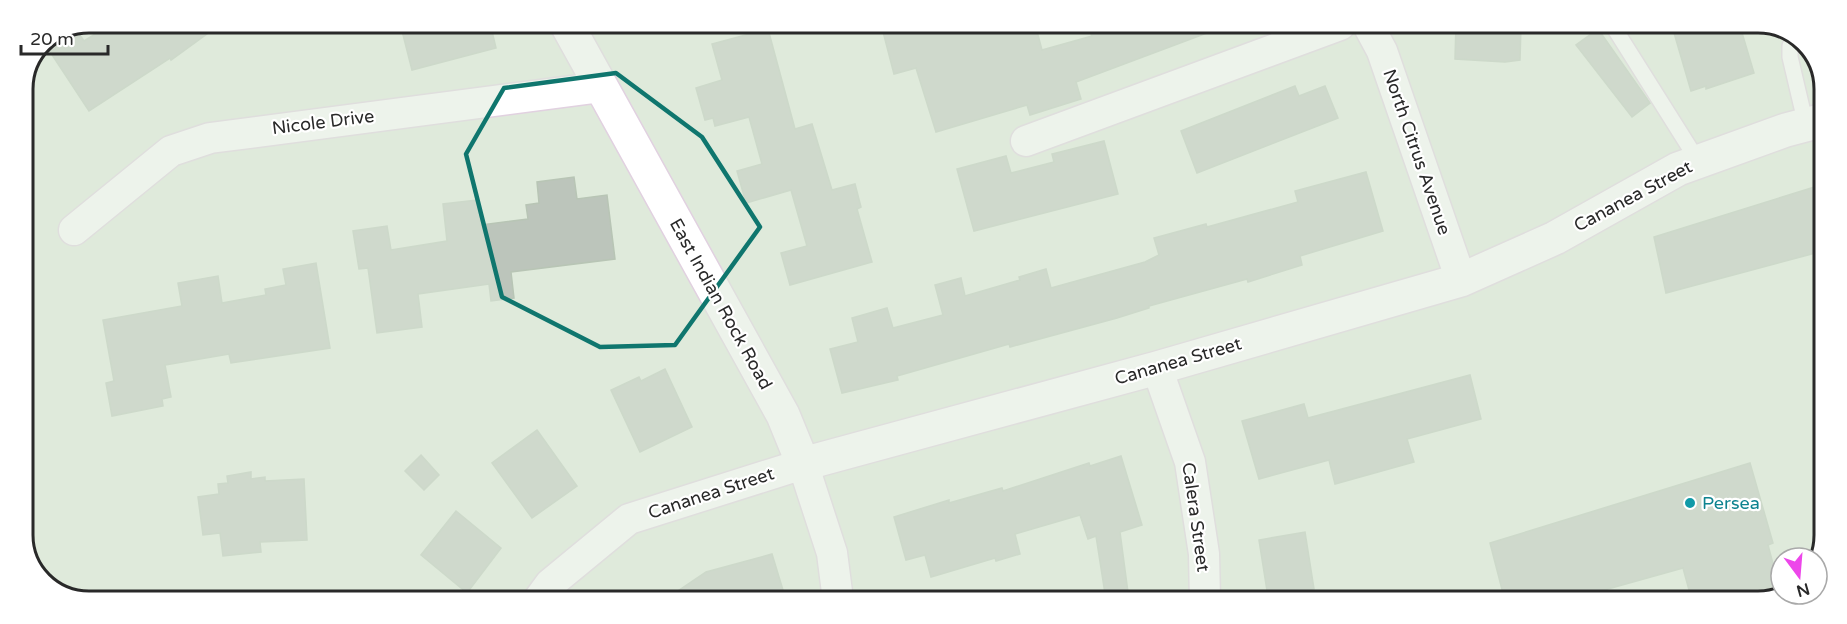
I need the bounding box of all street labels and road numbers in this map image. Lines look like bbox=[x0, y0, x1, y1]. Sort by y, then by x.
street label: North Citrus Avenue bbox=[1378, 66, 1456, 238]
street label: Nicole Drive bbox=[271, 105, 375, 139]
street label: Cananea Street bbox=[1570, 155, 1696, 236]
street label: East Indian Rock Road bbox=[665, 215, 777, 393]
street label: Cananea Street bbox=[1112, 332, 1244, 390]
street label: Calera Street bbox=[1177, 461, 1215, 573]
street label: Cananea Street bbox=[645, 462, 777, 524]

